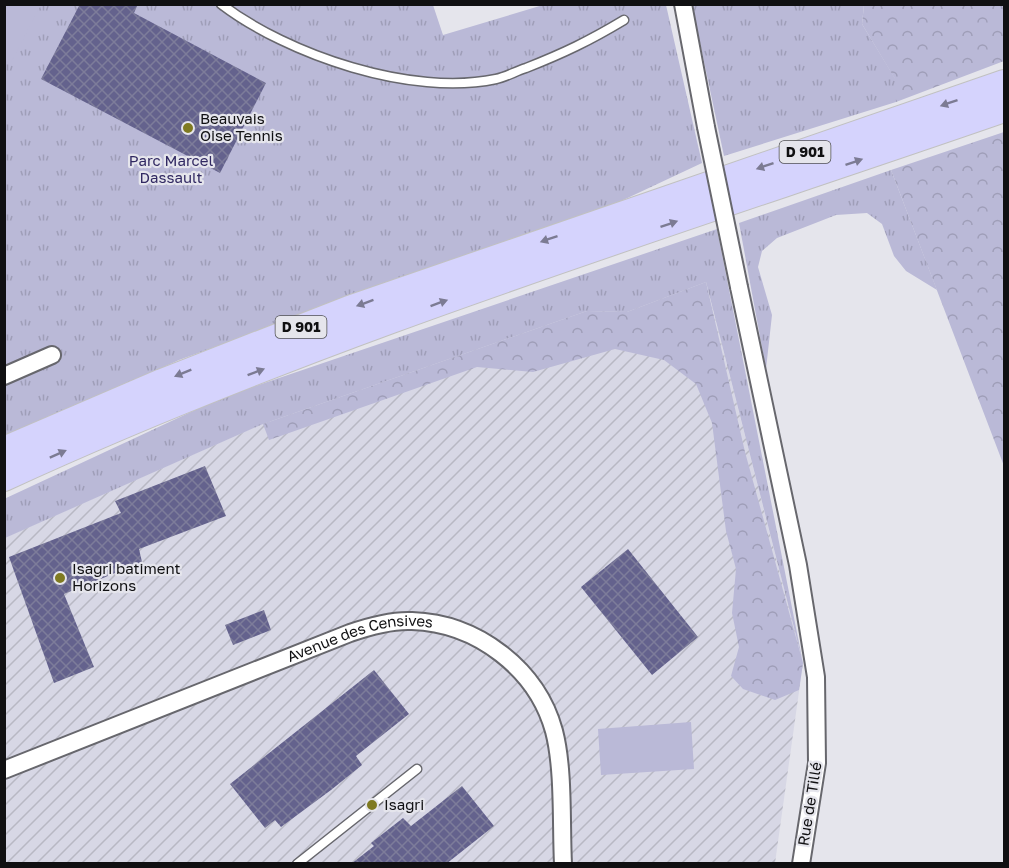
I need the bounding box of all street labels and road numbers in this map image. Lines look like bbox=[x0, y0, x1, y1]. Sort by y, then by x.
road number: D 901 bbox=[780, 141, 830, 163]
road number: D 901 bbox=[276, 316, 326, 338]
street label: Avenue des Censives bbox=[284, 611, 434, 665]
street label: Rue de Tillé bbox=[794, 760, 825, 847]

